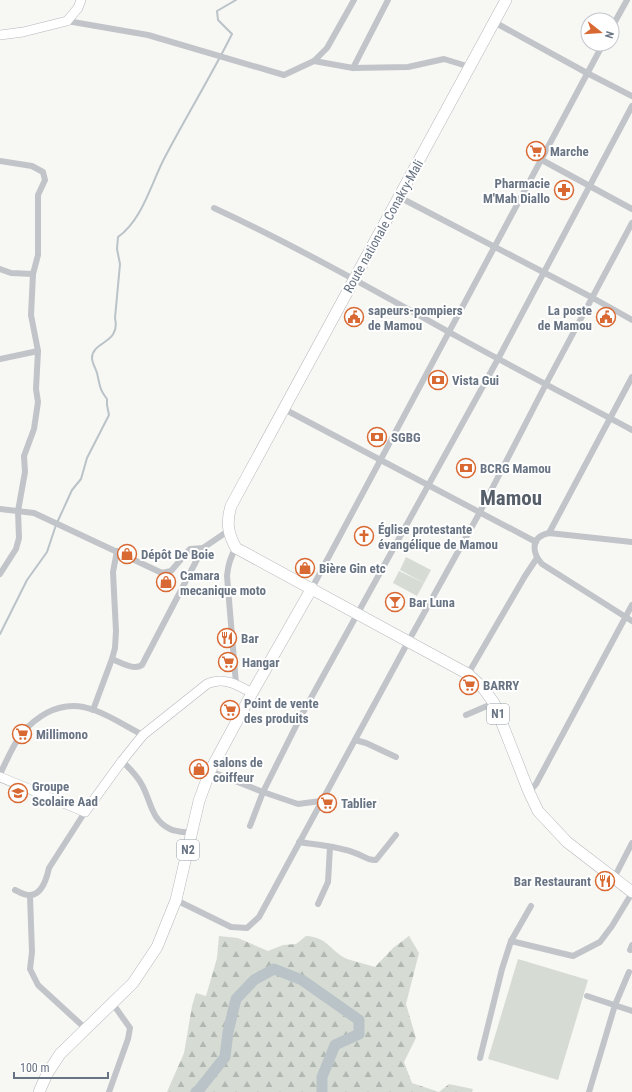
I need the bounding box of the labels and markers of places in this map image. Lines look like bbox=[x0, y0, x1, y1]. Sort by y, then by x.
supermarket icon: Marche bbox=[525, 140, 547, 162]
place label: Marche bbox=[550, 144, 589, 159]
place label: Pharmacie M'Mah Diallo bbox=[483, 176, 551, 206]
pharmacy icon: Pharmacie M'Mah Diallo bbox=[553, 179, 575, 201]
place label: sapeurs-pompiers de Mamou bbox=[368, 303, 463, 333]
place label: La poste de Mamou bbox=[538, 303, 592, 333]
public building icon: sapeurs-pompiers de Mamou bbox=[343, 306, 365, 328]
public building icon: La poste de Mamou bbox=[595, 306, 617, 328]
bank icon: Vista Gui bbox=[427, 369, 449, 391]
place label: Vista Gui bbox=[452, 373, 499, 388]
bank icon: SGBG bbox=[366, 426, 388, 448]
place label: SGBG bbox=[391, 430, 421, 445]
bank icon: BCRG Mamou bbox=[455, 457, 477, 479]
place label: BCRG Mamou bbox=[480, 461, 551, 476]
place label: Église protestante évangélique de Mamou bbox=[378, 522, 498, 552]
church icon: Église protestante évangélique de Mamou bbox=[353, 525, 375, 547]
shop icon: Dépôt De Boie bbox=[116, 543, 138, 565]
place label: Dépôt De Boie bbox=[141, 547, 214, 562]
shop icon: Bière Gin etc bbox=[294, 557, 316, 579]
place label: Bière Gin etc bbox=[319, 561, 386, 576]
place label: Camara mecanique moto bbox=[180, 568, 267, 598]
shop icon: Camara mecanique moto bbox=[155, 571, 177, 593]
bar icon: Bar Luna bbox=[384, 591, 406, 613]
place label: Bar Luna bbox=[409, 595, 455, 610]
restaurant icon: Bar bbox=[216, 627, 238, 649]
place label: Bar bbox=[241, 631, 259, 646]
supermarket icon: Hangar bbox=[217, 651, 239, 673]
place label: Hangar bbox=[242, 655, 280, 670]
supermarket icon: BARRY bbox=[458, 674, 480, 696]
place label: BARRY bbox=[483, 678, 519, 693]
place label: Point de vente des produits bbox=[244, 696, 319, 726]
supermarket icon: Point de vente des produits bbox=[219, 699, 241, 721]
supermarket icon: Millimono bbox=[11, 723, 33, 745]
place label: Millimono bbox=[36, 727, 88, 742]
place label: salons de coiffeur bbox=[213, 755, 263, 785]
shop icon: salons de coiffeur bbox=[188, 758, 210, 780]
place label: Groupe Scolaire Aad bbox=[32, 779, 98, 809]
school or university icon: Groupe Scolaire Aad bbox=[7, 782, 29, 804]
supermarket icon: Tablier bbox=[316, 792, 338, 814]
place label: Tablier bbox=[341, 796, 377, 811]
restaurant icon: Bar Restaurant bbox=[594, 870, 616, 892]
place label: Bar Restaurant bbox=[514, 874, 591, 889]

